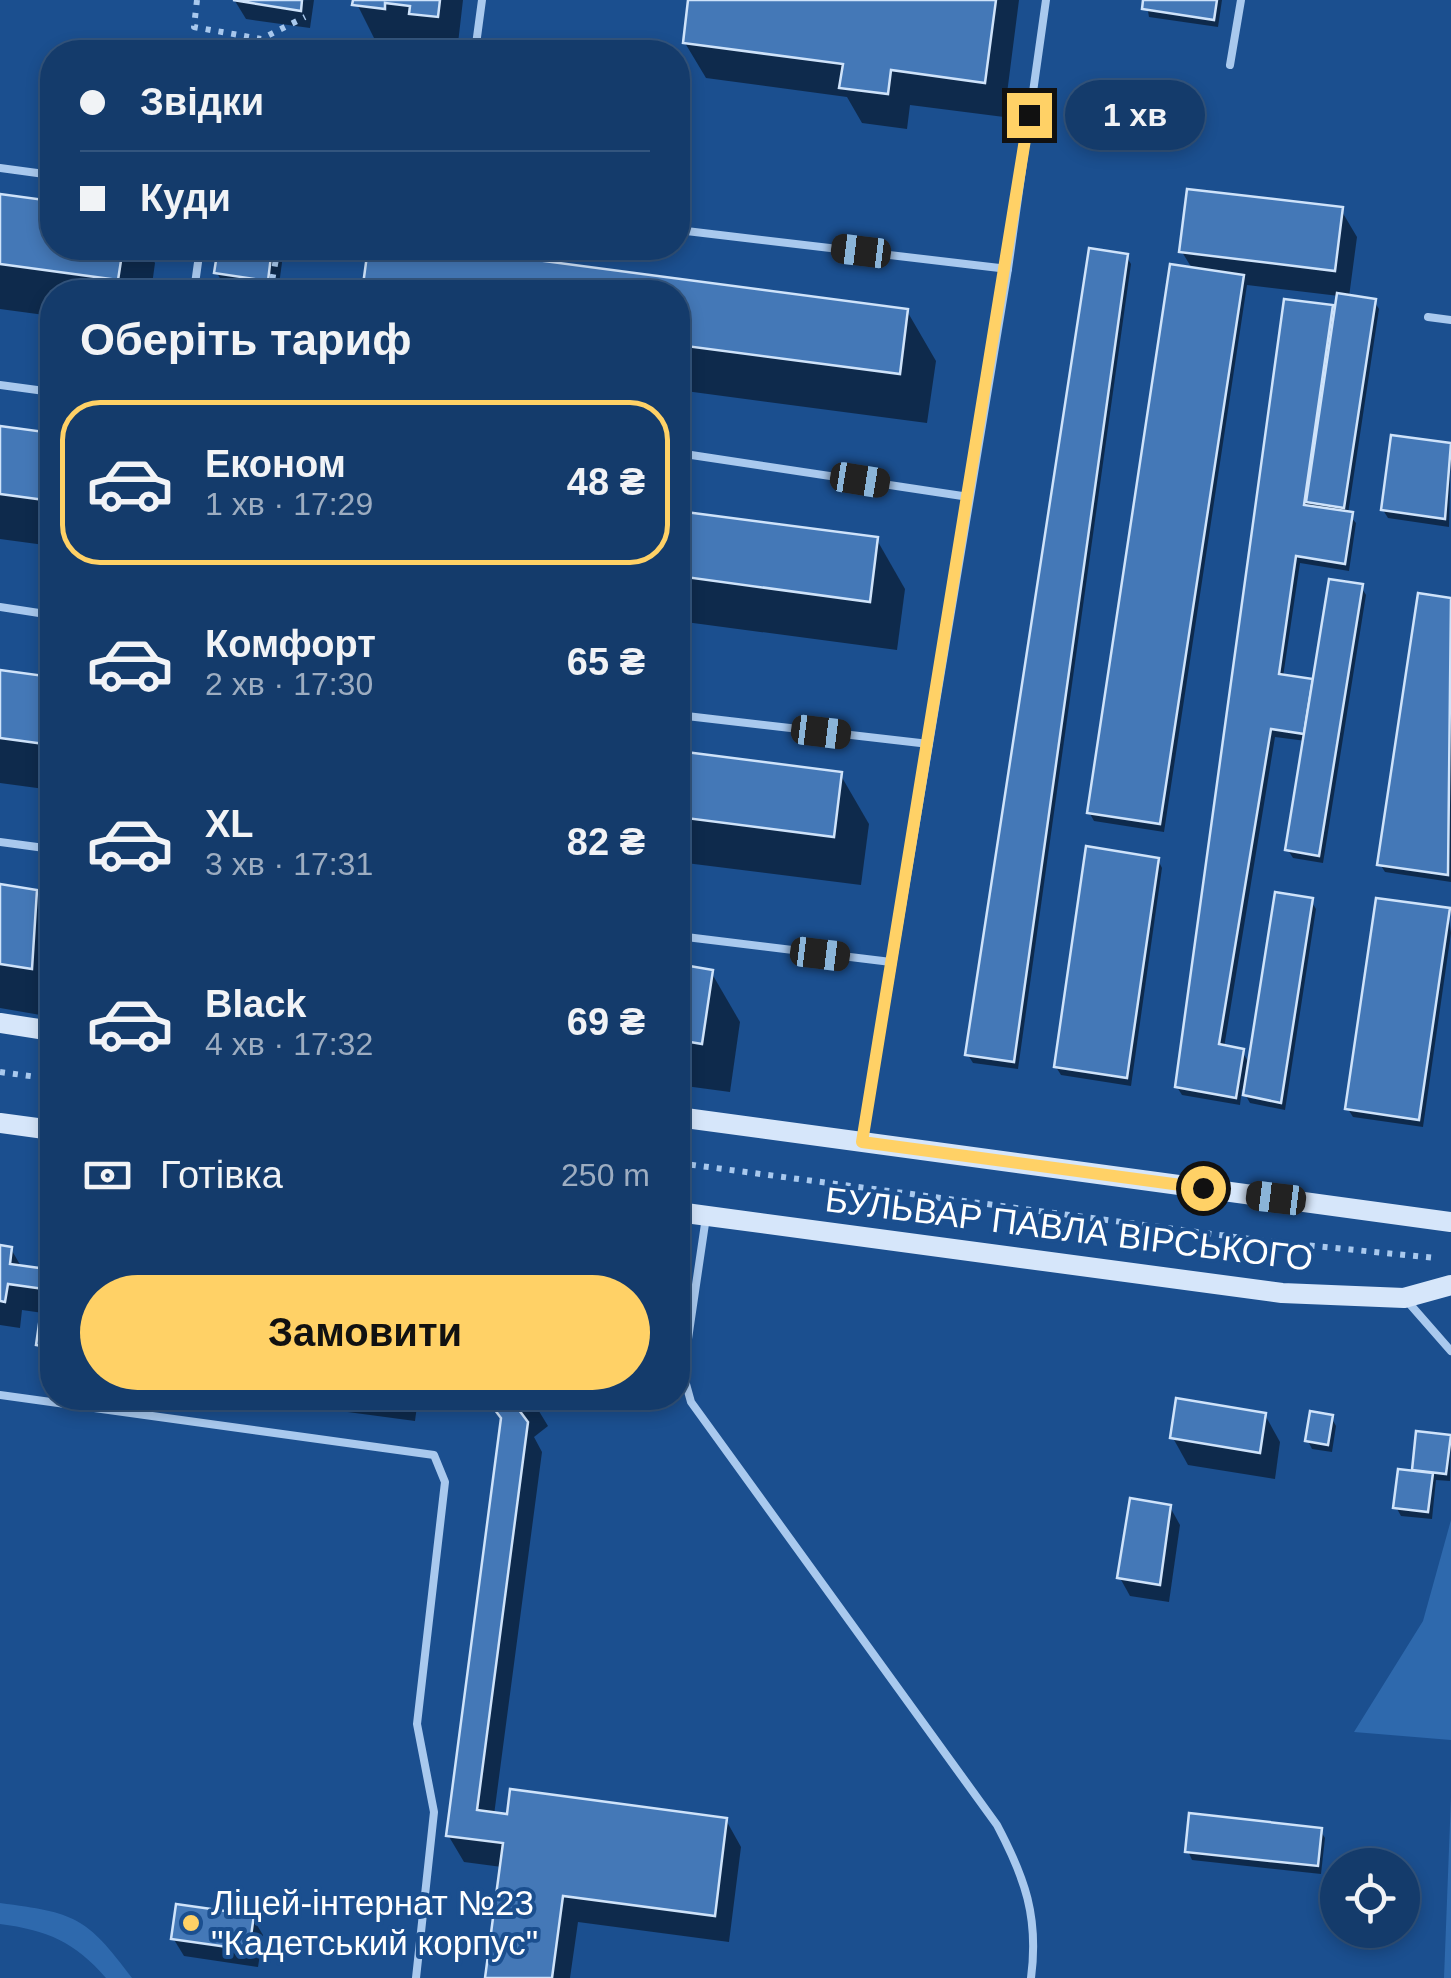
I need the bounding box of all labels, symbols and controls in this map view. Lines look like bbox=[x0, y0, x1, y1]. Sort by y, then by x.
callout: 1 хв bbox=[1064, 80, 1204, 150]
text: Звідки bbox=[140, 81, 264, 123]
route end bbox=[1007, 93, 1052, 138]
text: 1 хв bbox=[1103, 97, 1167, 133]
text: Куди bbox=[140, 177, 231, 219]
car bbox=[829, 232, 893, 270]
text: Оберіть тариф bbox=[80, 314, 412, 365]
icon: car bbox=[85, 438, 175, 528]
text: Економ bbox=[205, 443, 346, 485]
car bbox=[828, 460, 892, 500]
text: 48 ₴ bbox=[567, 461, 645, 503]
text: 1 хв · 17:29 bbox=[205, 486, 373, 522]
icon: car bbox=[85, 618, 175, 708]
text: Комфорт bbox=[205, 623, 376, 665]
text: 65 ₴ bbox=[567, 641, 645, 683]
text: 2 хв · 17:30 bbox=[205, 666, 373, 702]
car bbox=[789, 713, 853, 751]
icon: car bbox=[85, 798, 175, 888]
text: XL bbox=[205, 803, 254, 845]
text: 82 ₴ bbox=[567, 821, 645, 863]
text: 3 хв · 17:31 bbox=[205, 846, 373, 882]
car bbox=[788, 935, 852, 973]
icon: car bbox=[85, 978, 175, 1068]
text: Black bbox=[205, 983, 306, 1025]
text: 69 ₴ bbox=[567, 1001, 645, 1043]
text: 4 хв · 17:32 bbox=[205, 1026, 373, 1062]
icon: cash bbox=[80, 1148, 135, 1203]
text: Готівка bbox=[160, 1154, 283, 1196]
text: 250 m bbox=[561, 1157, 650, 1193]
route start bbox=[1181, 1166, 1226, 1211]
street label: БУЛЬВАР ПАВЛА ВІРСЬКОГО bbox=[823, 1179, 1315, 1278]
car bbox=[1244, 1179, 1308, 1217]
button: Замовити bbox=[80, 1275, 650, 1390]
map controls bbox=[1320, 1848, 1420, 1948]
button: locate bbox=[1320, 1848, 1420, 1948]
place label: Ліцей-інтернат №23 "Кадетський корпус" bbox=[211, 1883, 538, 1962]
marker: Ліцей-інтернат №23 "Кадетський корпус" bbox=[180, 1912, 202, 1934]

